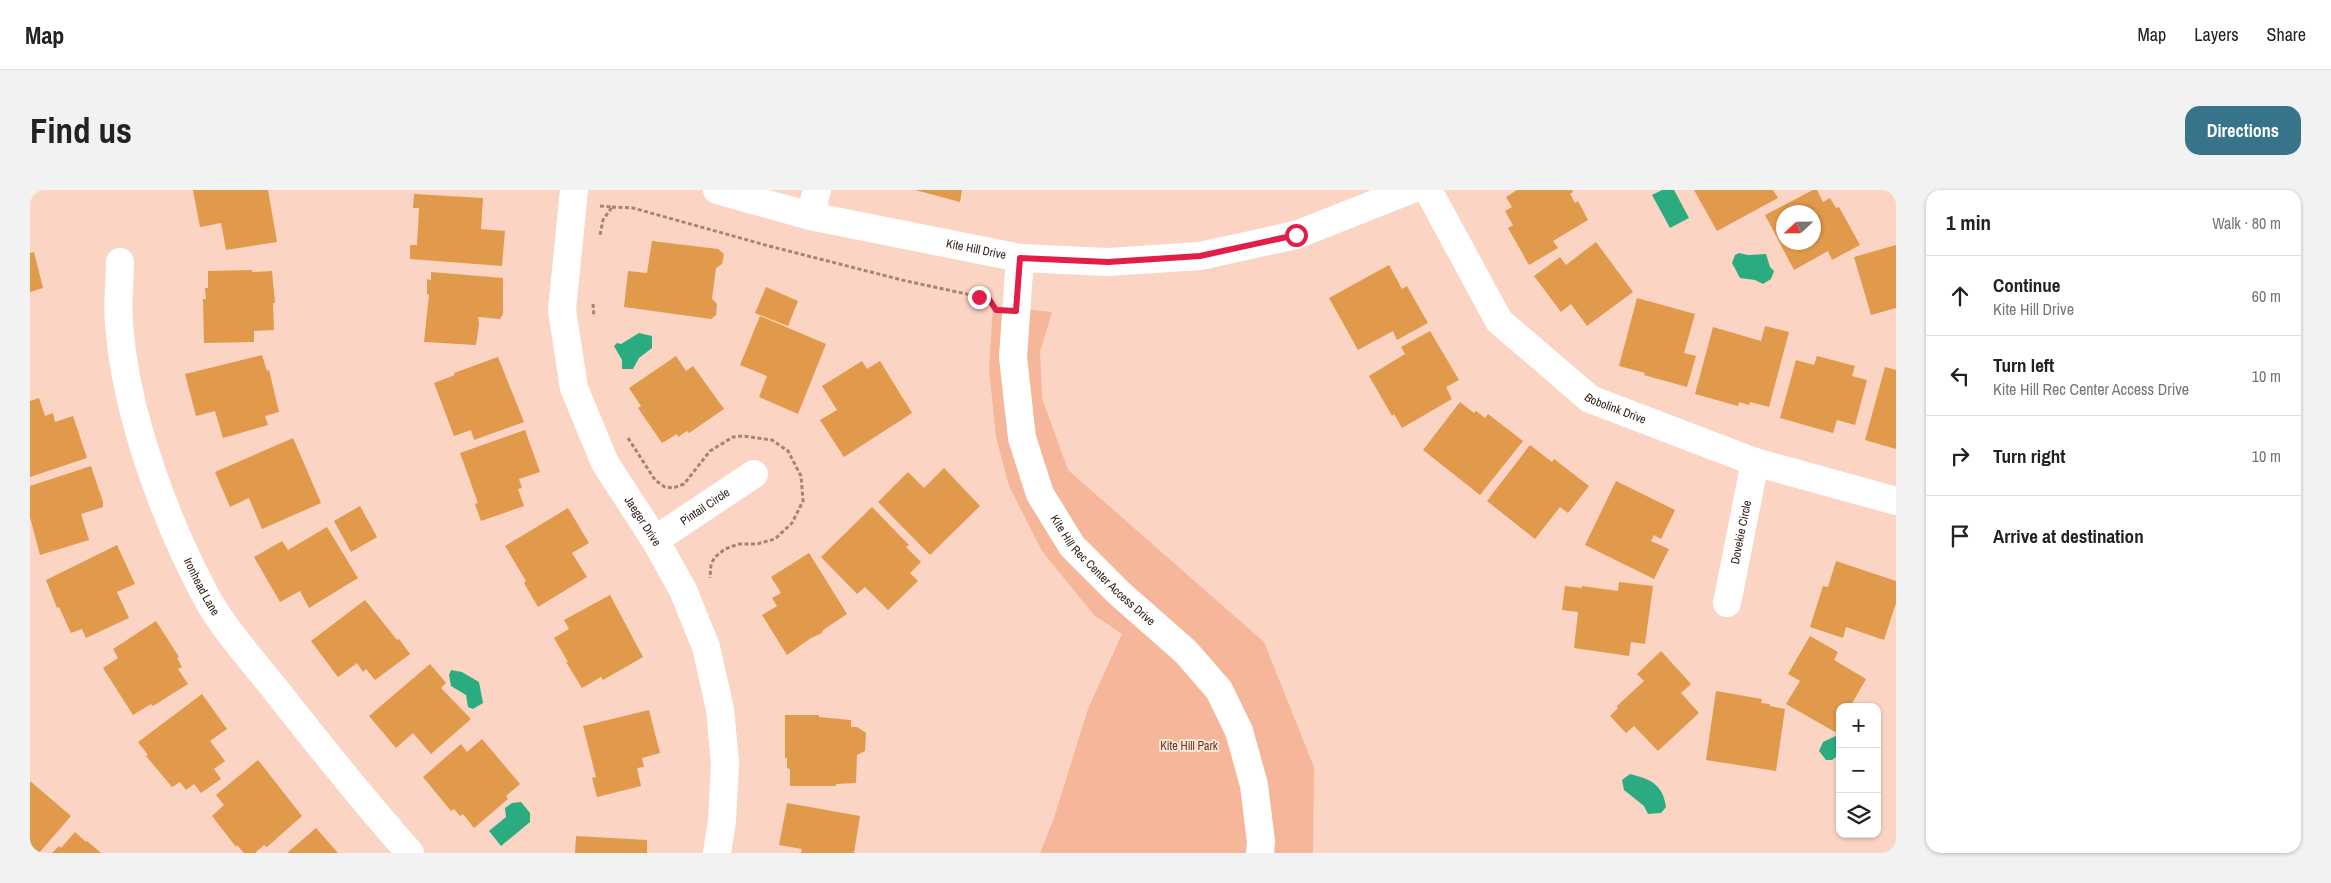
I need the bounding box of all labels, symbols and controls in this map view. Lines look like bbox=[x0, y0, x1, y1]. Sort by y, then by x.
text: Map bbox=[25, 19, 64, 51]
text: Map bbox=[2138, 22, 2166, 47]
text: Layers bbox=[2194, 22, 2239, 47]
text: Share bbox=[2267, 22, 2306, 47]
button: Directions bbox=[2185, 106, 2301, 155]
text: Find us bbox=[30, 107, 132, 154]
north arrow bbox=[1776, 205, 1821, 250]
text: 1 min bbox=[1946, 208, 1991, 237]
text: Walk · 80 m bbox=[2212, 212, 2281, 234]
route start bbox=[1285, 224, 1308, 247]
street label: Kite Hill Drive bbox=[945, 235, 1008, 263]
text: Continue bbox=[1993, 272, 2061, 298]
icon: ahead bbox=[1946, 282, 1974, 310]
text: 60 m bbox=[2252, 285, 2281, 307]
route end bbox=[968, 286, 991, 309]
text: Kite Hill Drive bbox=[1993, 298, 2074, 320]
text: Turn left bbox=[1993, 352, 2054, 378]
icon: left bbox=[1946, 362, 1974, 390]
text: 10 m bbox=[2252, 365, 2281, 387]
text: Kite Hill Rec Center Access Drive bbox=[1993, 378, 2189, 400]
street label: Bobolink Drive bbox=[1581, 390, 1648, 428]
icon: right bbox=[1946, 442, 1974, 470]
text: Turn right bbox=[1993, 443, 2065, 469]
text: 10 m bbox=[2252, 445, 2281, 467]
street label: Pintail Circle bbox=[677, 484, 733, 529]
street label: Jaeger Drive bbox=[621, 493, 665, 549]
street label: Dovekie Circle bbox=[1727, 499, 1755, 566]
street label: Kite Hill Rec Center Access Drive bbox=[1047, 512, 1159, 629]
icon: arrive bbox=[1946, 522, 1974, 550]
text: Arrive at destination bbox=[1993, 523, 2144, 549]
street label: Ironhead Lane bbox=[180, 555, 223, 619]
map controls bbox=[1836, 703, 1881, 838]
button: + bbox=[1836, 703, 1881, 748]
park label: Kite Hill Park bbox=[1160, 738, 1218, 754]
button: − bbox=[1836, 748, 1881, 793]
button: layers bbox=[1836, 793, 1881, 838]

